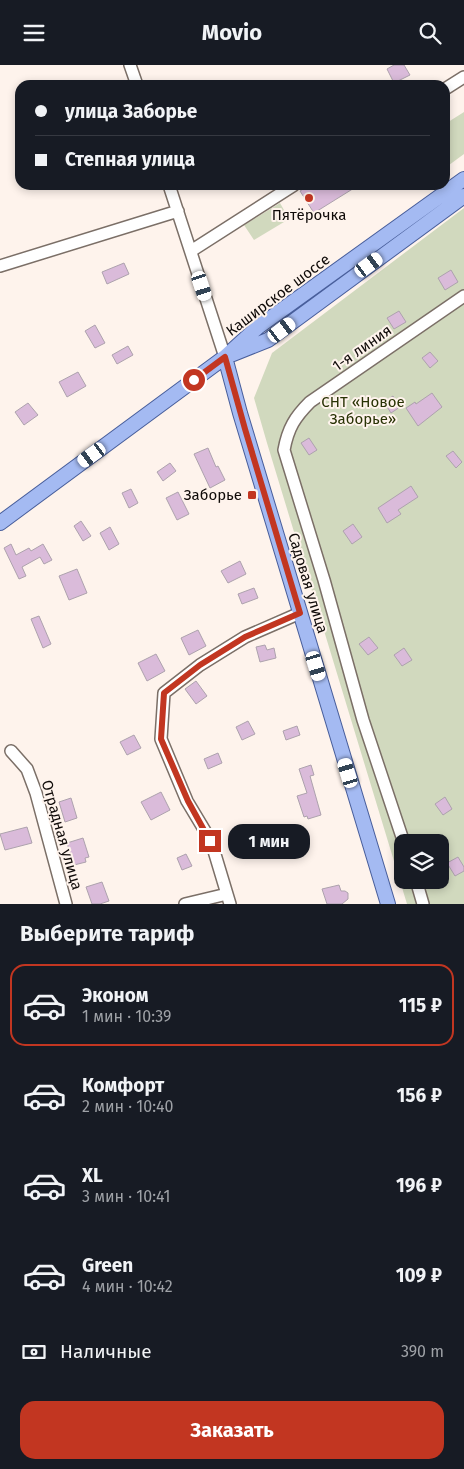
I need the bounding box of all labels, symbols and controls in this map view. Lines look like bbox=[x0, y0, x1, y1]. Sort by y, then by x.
icon: menu bbox=[20, 19, 48, 47]
text: Movio bbox=[202, 19, 262, 46]
icon: search bbox=[416, 19, 444, 47]
text: улица Заборье bbox=[65, 100, 197, 123]
text: Степная улица bbox=[65, 148, 195, 171]
marker: Пятёрочка bbox=[303, 192, 315, 204]
place label: Пятёрочка bbox=[272, 206, 346, 224]
street label: Каширское шоссе bbox=[223, 250, 333, 340]
car bbox=[352, 250, 385, 280]
car bbox=[190, 269, 213, 303]
car bbox=[265, 315, 298, 345]
street label: 1-я линия bbox=[329, 321, 395, 375]
route start bbox=[183, 369, 205, 391]
park label: СНТ «Новое Заборье» bbox=[321, 393, 405, 428]
car bbox=[75, 440, 108, 470]
place label: Заборье bbox=[184, 486, 242, 504]
marker: Заборье bbox=[246, 489, 258, 501]
street label: Садовая улица bbox=[284, 531, 332, 635]
car bbox=[304, 649, 327, 683]
car bbox=[336, 756, 359, 790]
street label: Отрадная улица bbox=[38, 778, 86, 892]
callout: 1 мин bbox=[228, 823, 310, 859]
route end bbox=[199, 830, 221, 852]
text: 1 мин bbox=[249, 832, 289, 851]
map controls bbox=[394, 834, 449, 889]
button: layers bbox=[394, 834, 449, 889]
text: Выберите тариф bbox=[20, 920, 195, 947]
icon: car bbox=[22, 983, 67, 1028]
text: Эконом bbox=[82, 984, 149, 1007]
text: 115 ₽ bbox=[399, 994, 442, 1017]
text: 1 мин · 10:39 bbox=[82, 1007, 171, 1026]
icon: car bbox=[22, 1073, 67, 1118]
text: Комфорт bbox=[82, 1074, 164, 1097]
text: 156 ₽ bbox=[396, 1084, 442, 1107]
text: 2 мин · 10:40 bbox=[82, 1097, 173, 1116]
icon: car bbox=[22, 1163, 67, 1208]
text: XL bbox=[82, 1164, 103, 1187]
text: 196 ₽ bbox=[396, 1174, 442, 1197]
text: 3 мин · 10:41 bbox=[82, 1187, 171, 1206]
icon: car bbox=[22, 1253, 67, 1298]
text: Green bbox=[82, 1254, 133, 1277]
text: 109 ₽ bbox=[396, 1264, 442, 1287]
text: 4 мин · 10:42 bbox=[82, 1277, 173, 1296]
icon: cash bbox=[20, 1338, 48, 1366]
text: Наличные bbox=[60, 1340, 152, 1363]
text: 390 m bbox=[401, 1342, 444, 1361]
button: Заказать bbox=[20, 1401, 444, 1459]

